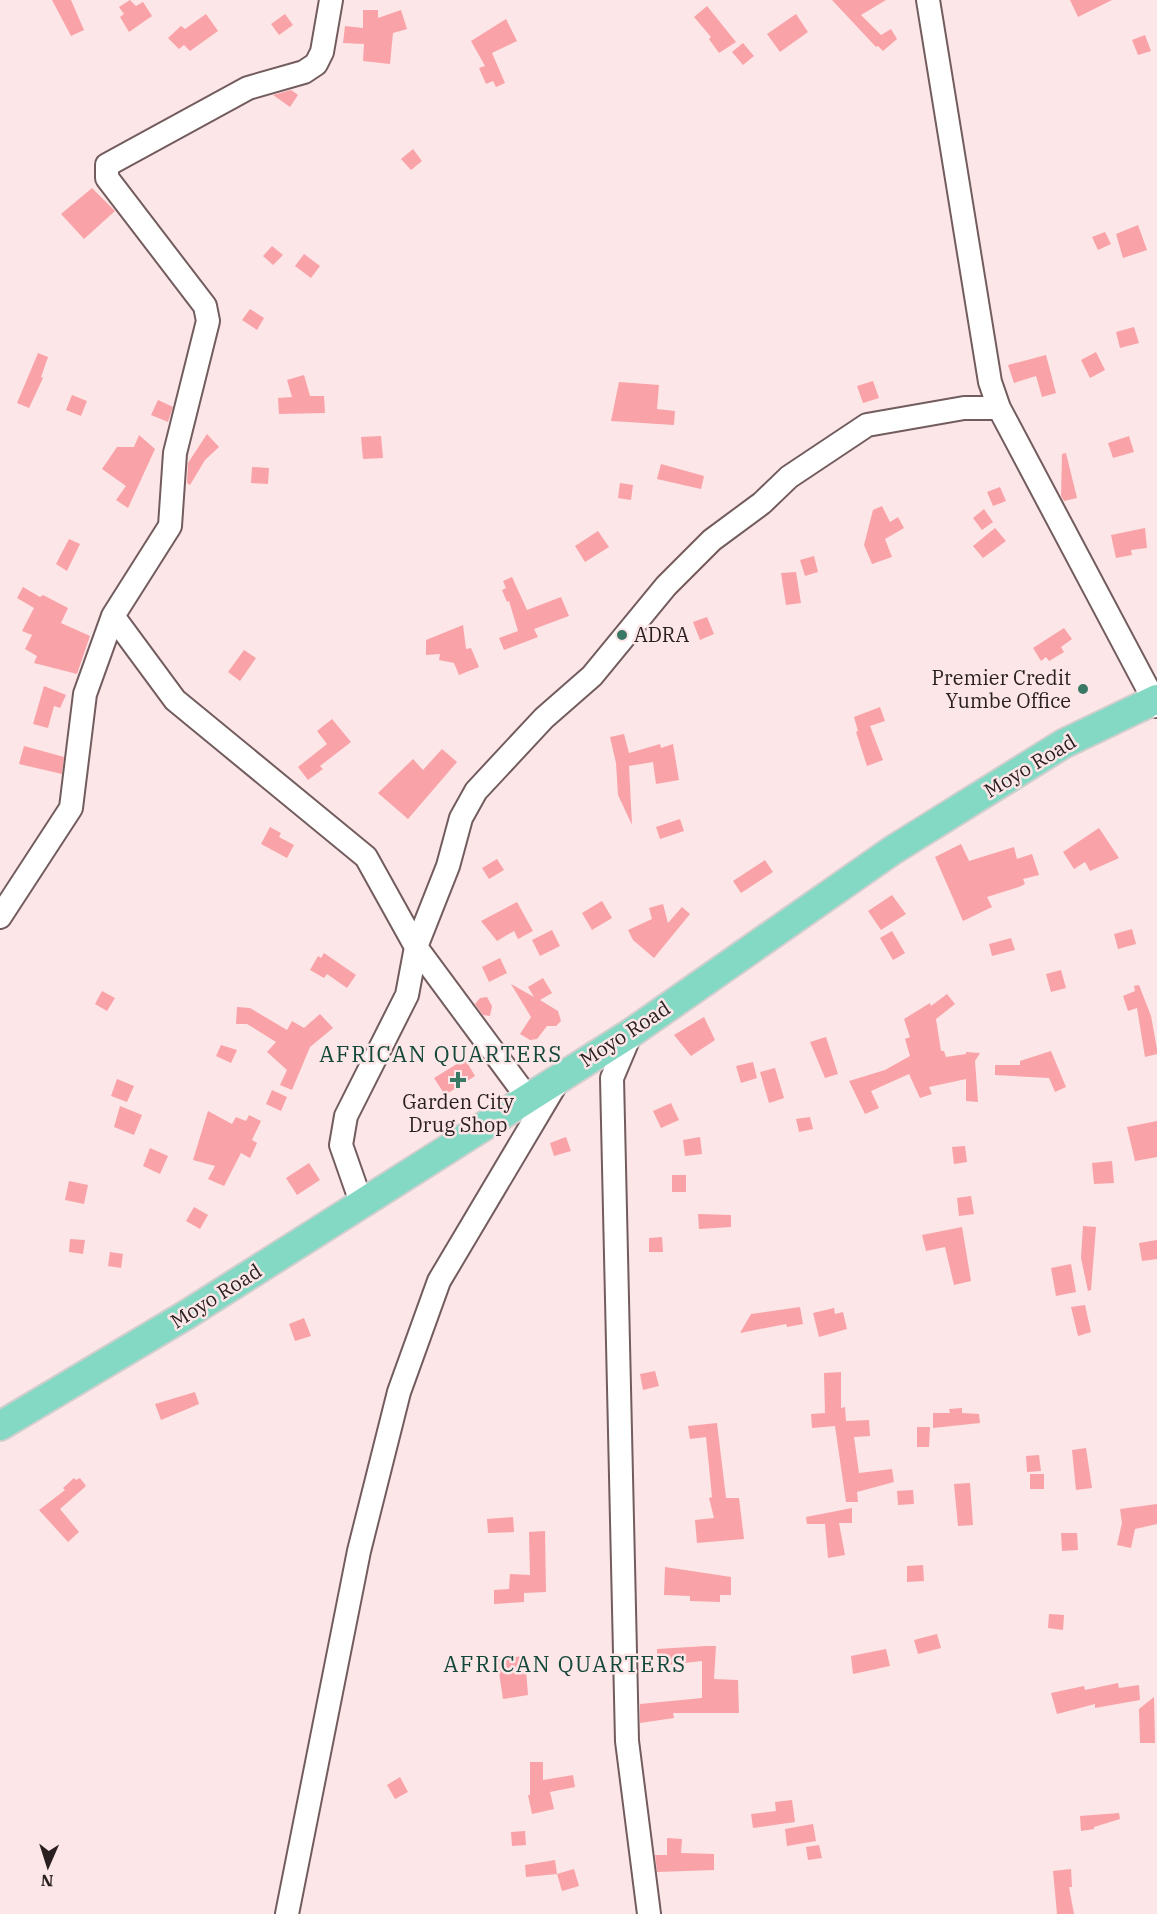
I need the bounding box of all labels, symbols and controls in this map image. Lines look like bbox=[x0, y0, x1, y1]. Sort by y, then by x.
place label: ADRA bbox=[634, 621, 689, 648]
marker: ADRA bbox=[615, 628, 629, 642]
place label: Premier Credit Yumbe Office bbox=[932, 664, 1071, 714]
marker: Premier Credit Yumbe Office bbox=[1076, 682, 1090, 696]
street label: Moyo Road bbox=[979, 728, 1081, 804]
street label: Moyo Road bbox=[574, 994, 675, 1073]
district label: AFRICAN QUARTERS bbox=[319, 1039, 563, 1068]
marker: Garden City Drug Shop bbox=[451, 1073, 465, 1087]
place label: Garden City Drug Shop bbox=[402, 1088, 514, 1138]
street label: Moyo Road bbox=[165, 1257, 266, 1334]
district label: AFRICAN QUARTERS bbox=[443, 1649, 687, 1678]
north arrow bbox=[18, 1836, 78, 1896]
text: N bbox=[40, 1871, 54, 1891]

